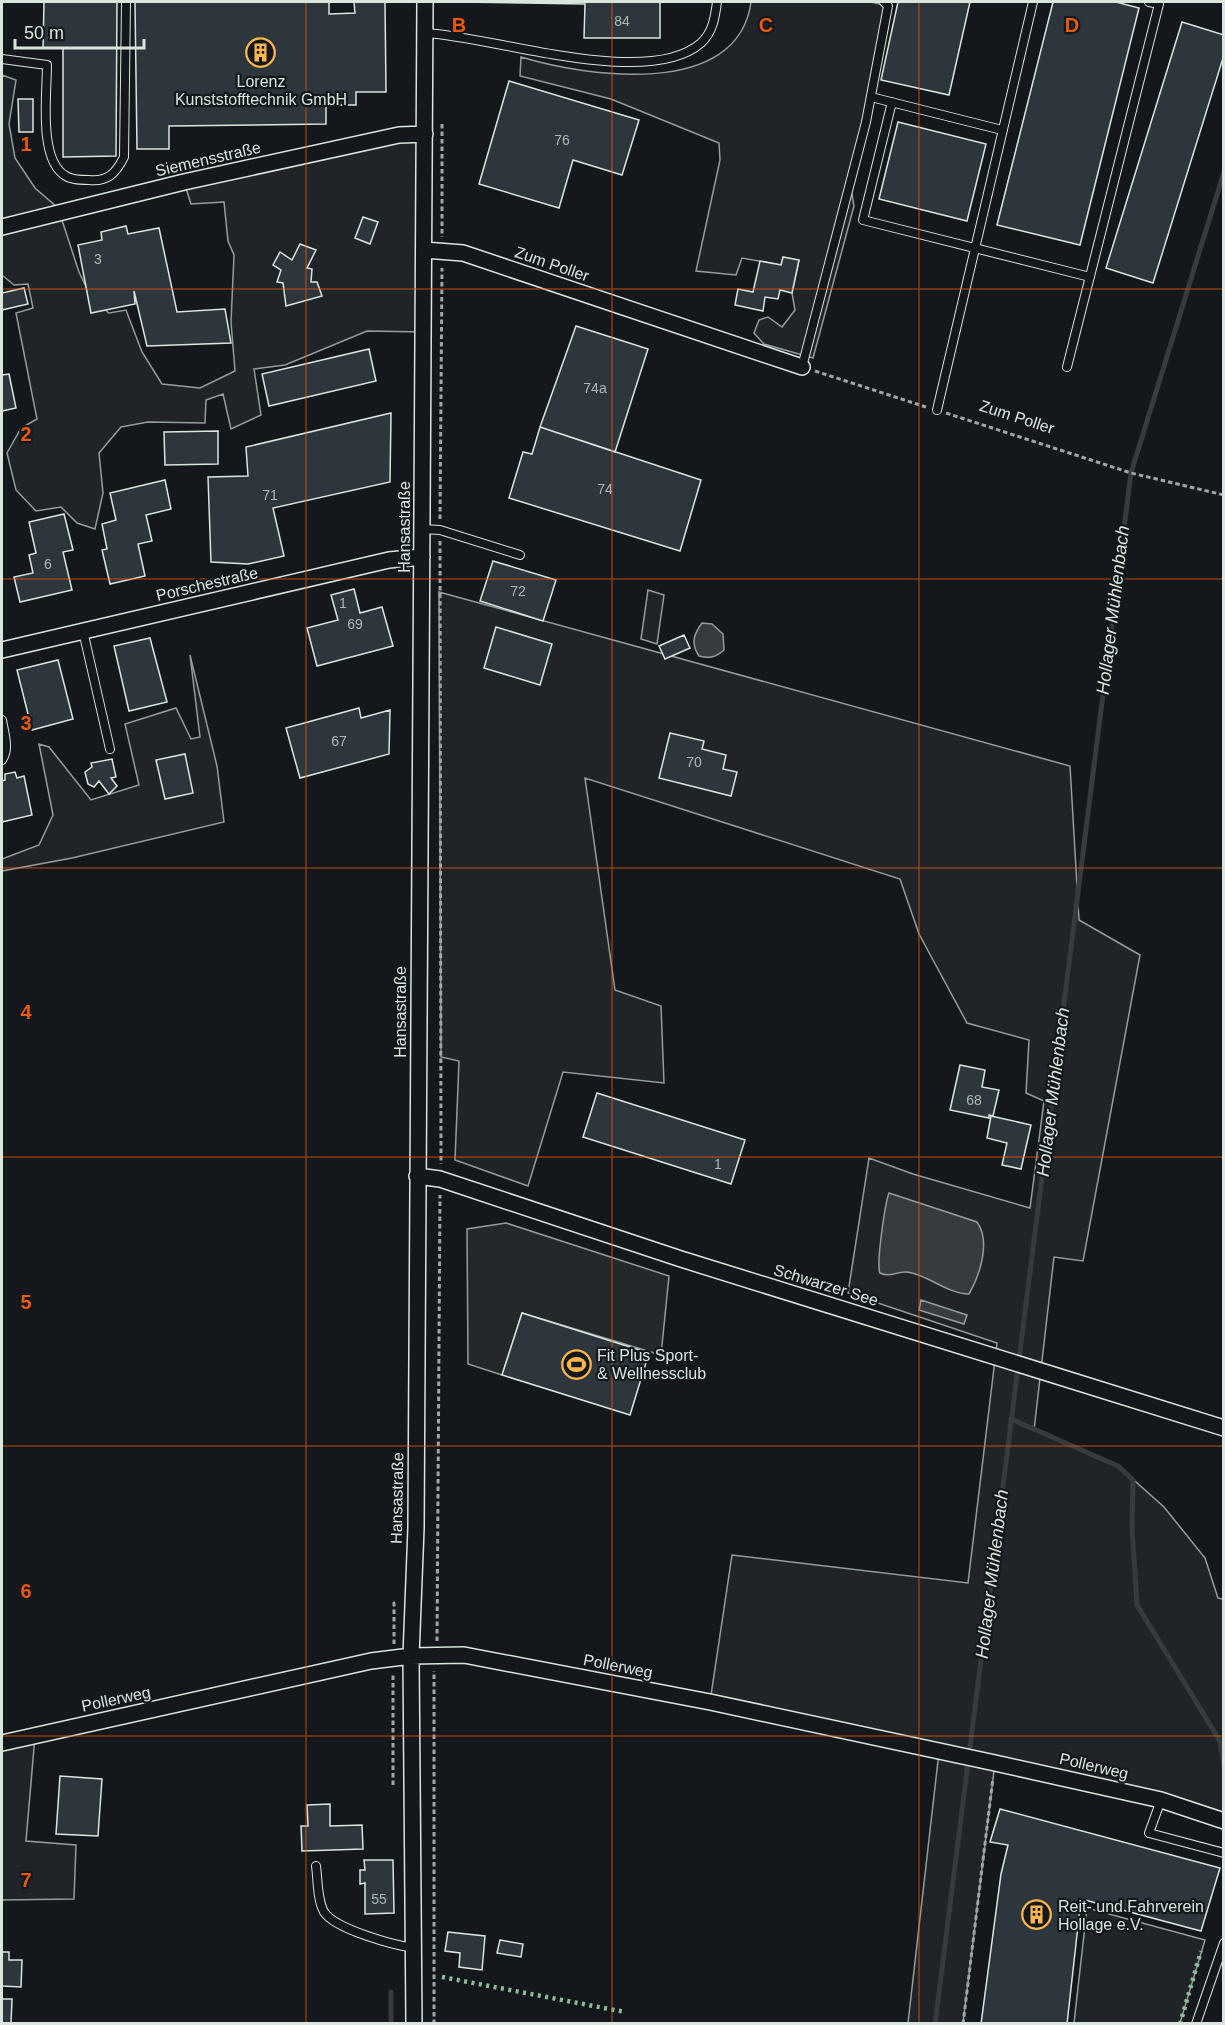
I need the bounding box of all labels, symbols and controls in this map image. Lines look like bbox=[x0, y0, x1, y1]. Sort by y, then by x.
scale bar bbox=[15, 12, 144, 50]
house number: 84 bbox=[614, 13, 630, 29]
text: B bbox=[452, 14, 466, 36]
text: C bbox=[759, 14, 773, 36]
text: D bbox=[1065, 14, 1079, 36]
text: 50 m bbox=[24, 23, 64, 43]
building icon: Lorenz Kunststofftechnik GmbH bbox=[245, 37, 277, 69]
place label: Lorenz Kunststofftechnik GmbH bbox=[175, 73, 347, 108]
house number: 76 bbox=[554, 132, 570, 148]
text: 1 bbox=[20, 133, 32, 155]
street label: Siemensstraße bbox=[154, 139, 262, 179]
street label: Zum Poller bbox=[513, 243, 592, 285]
house number: 3 bbox=[94, 251, 102, 267]
house number: 74a bbox=[583, 380, 607, 396]
street label: Zum Poller bbox=[978, 397, 1057, 437]
text: 2 bbox=[20, 423, 32, 445]
street label: Hansastraße bbox=[396, 481, 413, 573]
house number: 74 bbox=[597, 481, 613, 497]
house number: 71 bbox=[262, 487, 278, 503]
water label: Hollager Mühlenbach bbox=[1093, 524, 1133, 696]
house number: 6 bbox=[44, 556, 52, 572]
street label: Porschestraße bbox=[154, 564, 260, 604]
house number: 72 bbox=[510, 583, 526, 599]
house number: 1 bbox=[339, 595, 347, 611]
house number: 69 bbox=[347, 616, 363, 632]
text: 3 bbox=[20, 712, 32, 734]
house number: 67 bbox=[331, 733, 347, 749]
house number: 70 bbox=[686, 754, 702, 770]
street label: Hansastraße bbox=[392, 966, 409, 1058]
text: 4 bbox=[20, 1001, 32, 1023]
water label: Hollager Mühlenbach bbox=[1033, 1006, 1073, 1178]
house number: 68 bbox=[966, 1092, 982, 1108]
house number: 1 bbox=[714, 1156, 722, 1172]
street label: Schwarzer See bbox=[772, 1261, 880, 1309]
text: 5 bbox=[20, 1291, 32, 1313]
place label: Fit Plus Sport- & Wellnessclub bbox=[597, 1347, 706, 1382]
sports icon: Fit Plus Sport- & Wellnessclub bbox=[560, 1348, 592, 1380]
street label: Hansastraße bbox=[388, 1452, 406, 1544]
water label: Hollager Mühlenbach bbox=[972, 1488, 1012, 1660]
text: 6 bbox=[20, 1580, 32, 1602]
street label: Pollerweg bbox=[582, 1651, 654, 1681]
street label: Pollerweg bbox=[80, 1683, 152, 1715]
street label: Pollerweg bbox=[1058, 1750, 1130, 1782]
text: 7 bbox=[20, 1869, 32, 1891]
house number: 55 bbox=[371, 1891, 387, 1907]
place label: Reit- und Fahrverein Hollage e.V. bbox=[1058, 1898, 1204, 1933]
building icon: Reit- und Fahrverein Hollage e.V. bbox=[1021, 1899, 1053, 1931]

